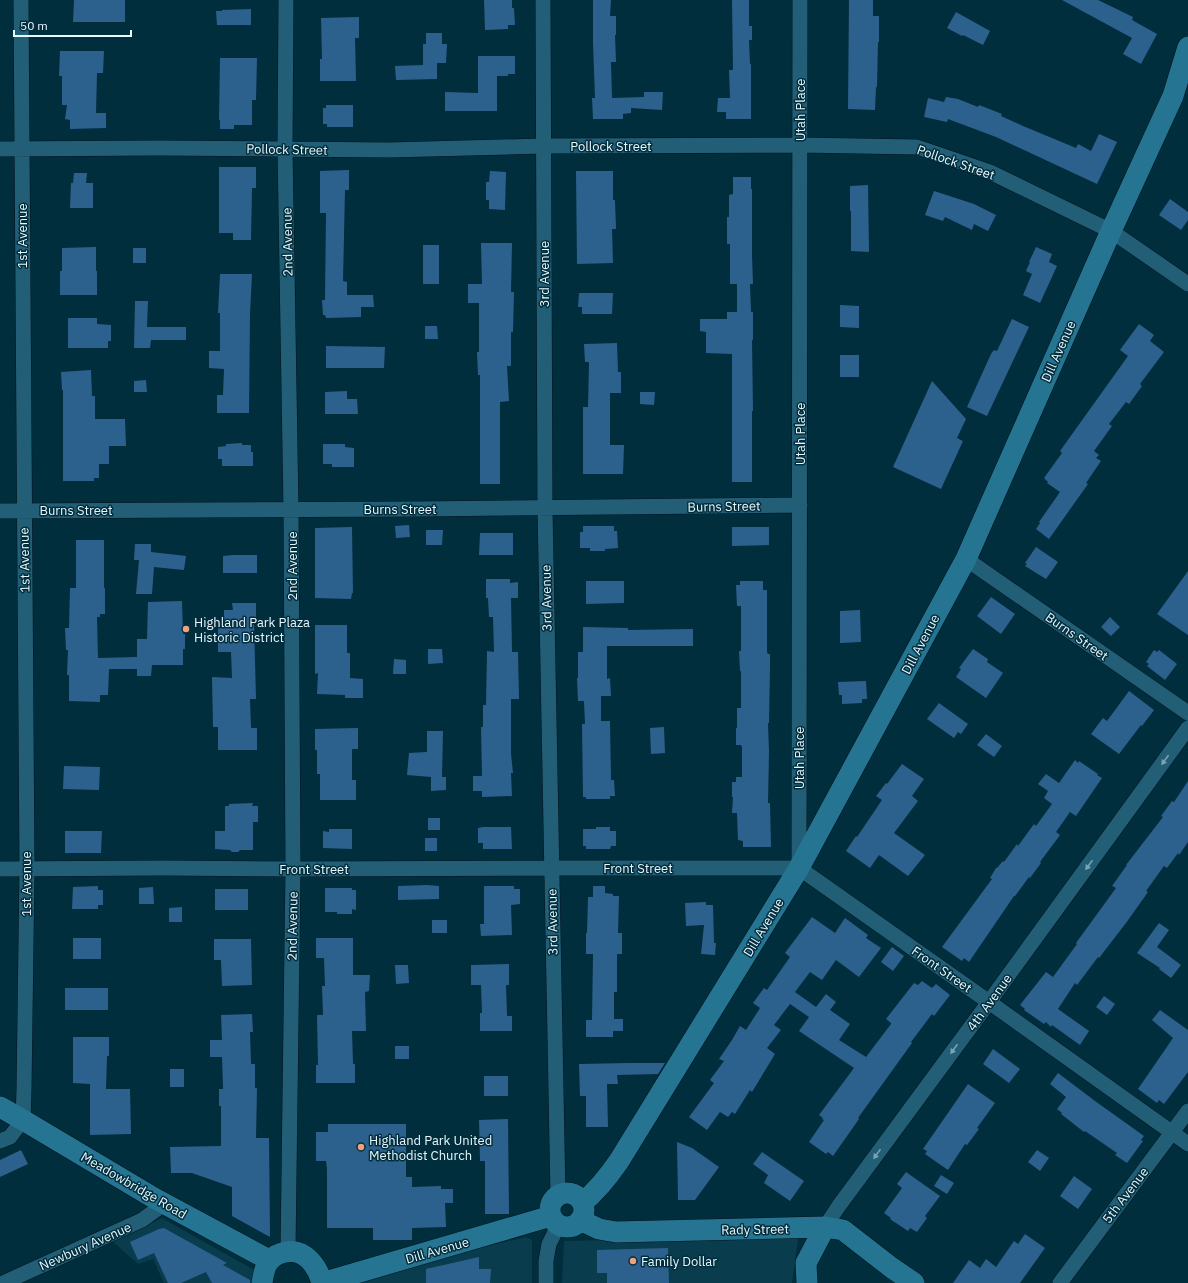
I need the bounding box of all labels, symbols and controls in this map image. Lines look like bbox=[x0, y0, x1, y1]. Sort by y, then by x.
scale bar bbox=[14, 12, 131, 38]
text: 50 m bbox=[20, 18, 48, 33]
street label: Utah Place bbox=[792, 79, 809, 141]
street label: Pollock Street bbox=[570, 138, 652, 155]
street label: Pollock Street bbox=[246, 140, 328, 159]
street label: Pollock Street bbox=[915, 141, 997, 184]
street label: 1st Avenue bbox=[14, 203, 31, 269]
street label: 2nd Avenue bbox=[278, 207, 297, 277]
street label: 3rd Avenue bbox=[536, 241, 553, 307]
street label: Dill Avenue bbox=[1037, 318, 1080, 385]
street label: Utah Place bbox=[792, 403, 809, 465]
street label: Burns Street bbox=[687, 497, 761, 516]
street label: Burns Street bbox=[363, 501, 437, 518]
street label: Burns Street bbox=[39, 502, 113, 519]
street label: 1st Avenue bbox=[15, 527, 34, 593]
street label: 2nd Avenue bbox=[284, 531, 301, 601]
street label: 3rd Avenue bbox=[537, 565, 556, 631]
street label: Burns Street bbox=[1042, 608, 1112, 664]
street label: Dill Avenue bbox=[898, 611, 943, 677]
place label: Highland Park Plaza Historic District bbox=[194, 614, 310, 646]
marker: Highland Park Plaza Historic District bbox=[181, 624, 191, 634]
street label: Utah Place bbox=[791, 727, 808, 789]
one-way arrow bbox=[1161, 754, 1169, 765]
street label: 1st Avenue bbox=[18, 851, 35, 917]
street label: Front Street bbox=[603, 860, 673, 877]
one-way arrow bbox=[1085, 860, 1093, 870]
street label: Front Street bbox=[279, 861, 349, 878]
street label: 3rd Avenue bbox=[543, 889, 562, 955]
street label: 2nd Avenue bbox=[283, 891, 302, 961]
street label: Dill Avenue bbox=[739, 895, 788, 960]
street label: Front Street bbox=[908, 942, 975, 996]
street label: 4th Avenue bbox=[963, 971, 1016, 1034]
one-way arrow bbox=[950, 1044, 959, 1055]
place label: Highland Park United Methodist Church bbox=[369, 1132, 492, 1164]
marker: Highland Park United Methodist Church bbox=[356, 1142, 366, 1152]
street label: Meadowbridge Road bbox=[78, 1148, 190, 1223]
one-way arrow bbox=[873, 1149, 881, 1159]
street label: 5th Avenue bbox=[1099, 1164, 1152, 1227]
street label: Newbury Avenue bbox=[37, 1219, 134, 1274]
street label: Rady Street bbox=[721, 1220, 789, 1239]
street label: Dill Avenue bbox=[403, 1233, 471, 1268]
place label: Family Dollar bbox=[641, 1253, 717, 1270]
marker: Family Dollar bbox=[628, 1256, 638, 1266]

